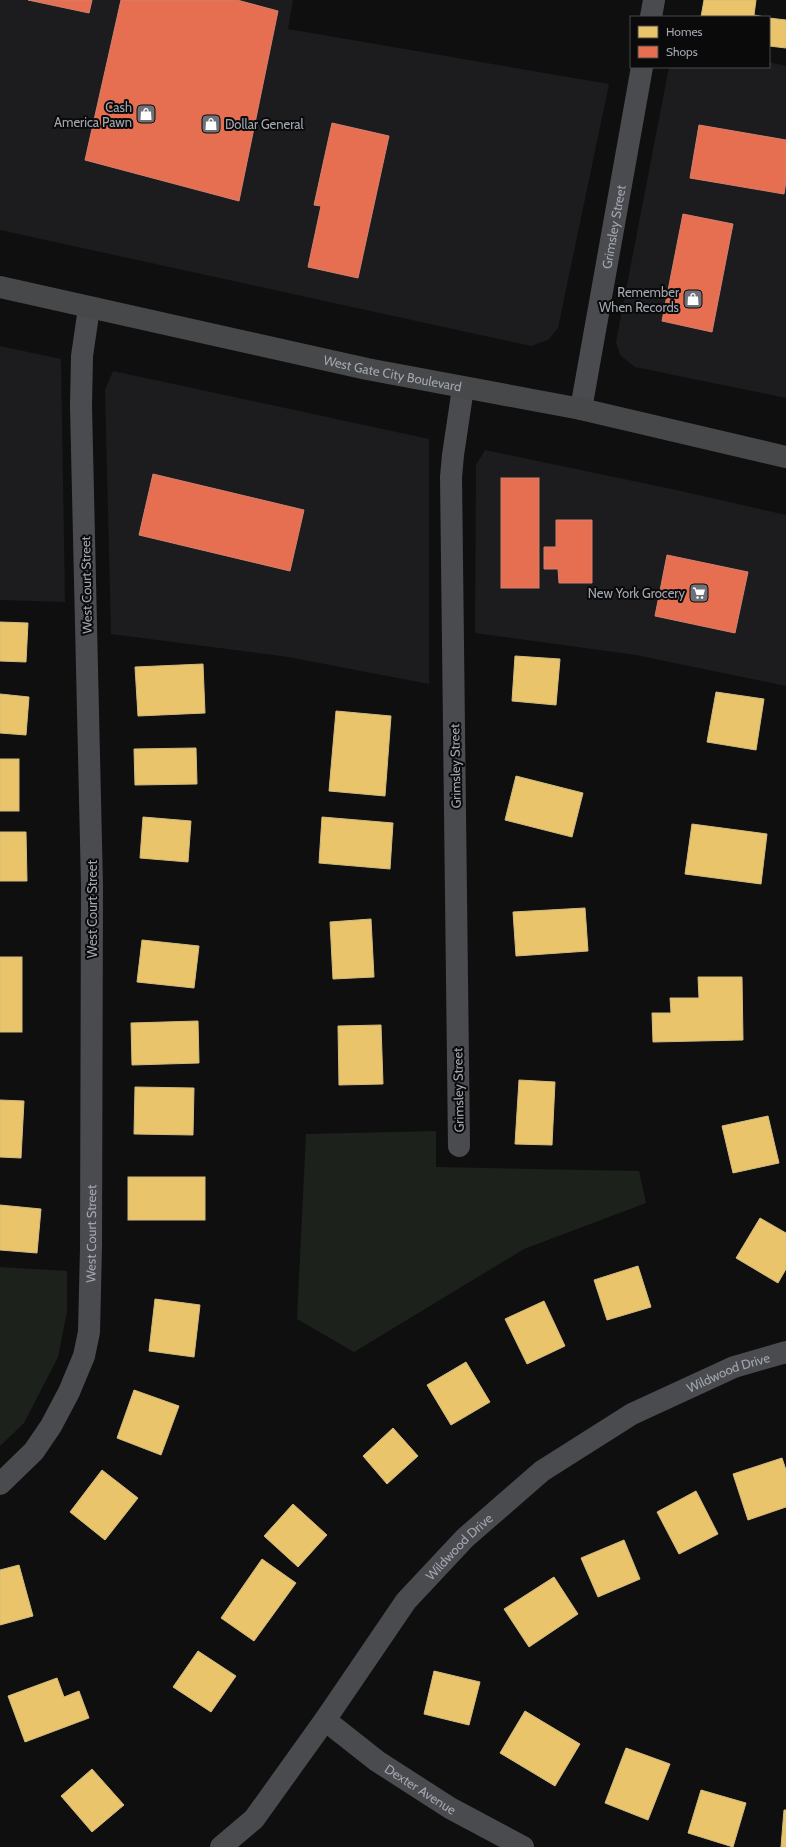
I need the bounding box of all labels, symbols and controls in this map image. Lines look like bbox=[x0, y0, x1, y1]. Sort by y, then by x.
legend bbox=[630, 16, 770, 68]
text: Homes bbox=[666, 24, 703, 39]
text: Shops bbox=[666, 44, 698, 59]
place label: Cash America Pawn bbox=[54, 99, 132, 130]
shop icon: Cash America Pawn bbox=[135, 103, 157, 125]
shop icon: Dollar General bbox=[200, 113, 222, 135]
place label: Dollar General bbox=[225, 116, 304, 132]
street label: Grimsley Street bbox=[598, 183, 629, 270]
place label: Remember When Records bbox=[599, 284, 680, 315]
shop icon: Remember When Records bbox=[682, 288, 704, 310]
street label: West Gate City Boulevard bbox=[322, 352, 463, 395]
street label: West Court Street bbox=[77, 535, 95, 634]
supermarket icon: New York Grocery bbox=[688, 582, 710, 604]
place label: New York Grocery bbox=[588, 585, 685, 601]
street label: Grimsley Street bbox=[446, 723, 464, 809]
street label: West Court Street bbox=[84, 860, 100, 958]
street label: Grimsley Street bbox=[449, 1047, 467, 1133]
street label: West Court Street bbox=[82, 1184, 99, 1283]
street label: Wildwood Drive bbox=[684, 1349, 772, 1396]
street label: Wildwood Drive bbox=[422, 1510, 496, 1583]
street label: Dexter Avenue bbox=[382, 1760, 459, 1818]

